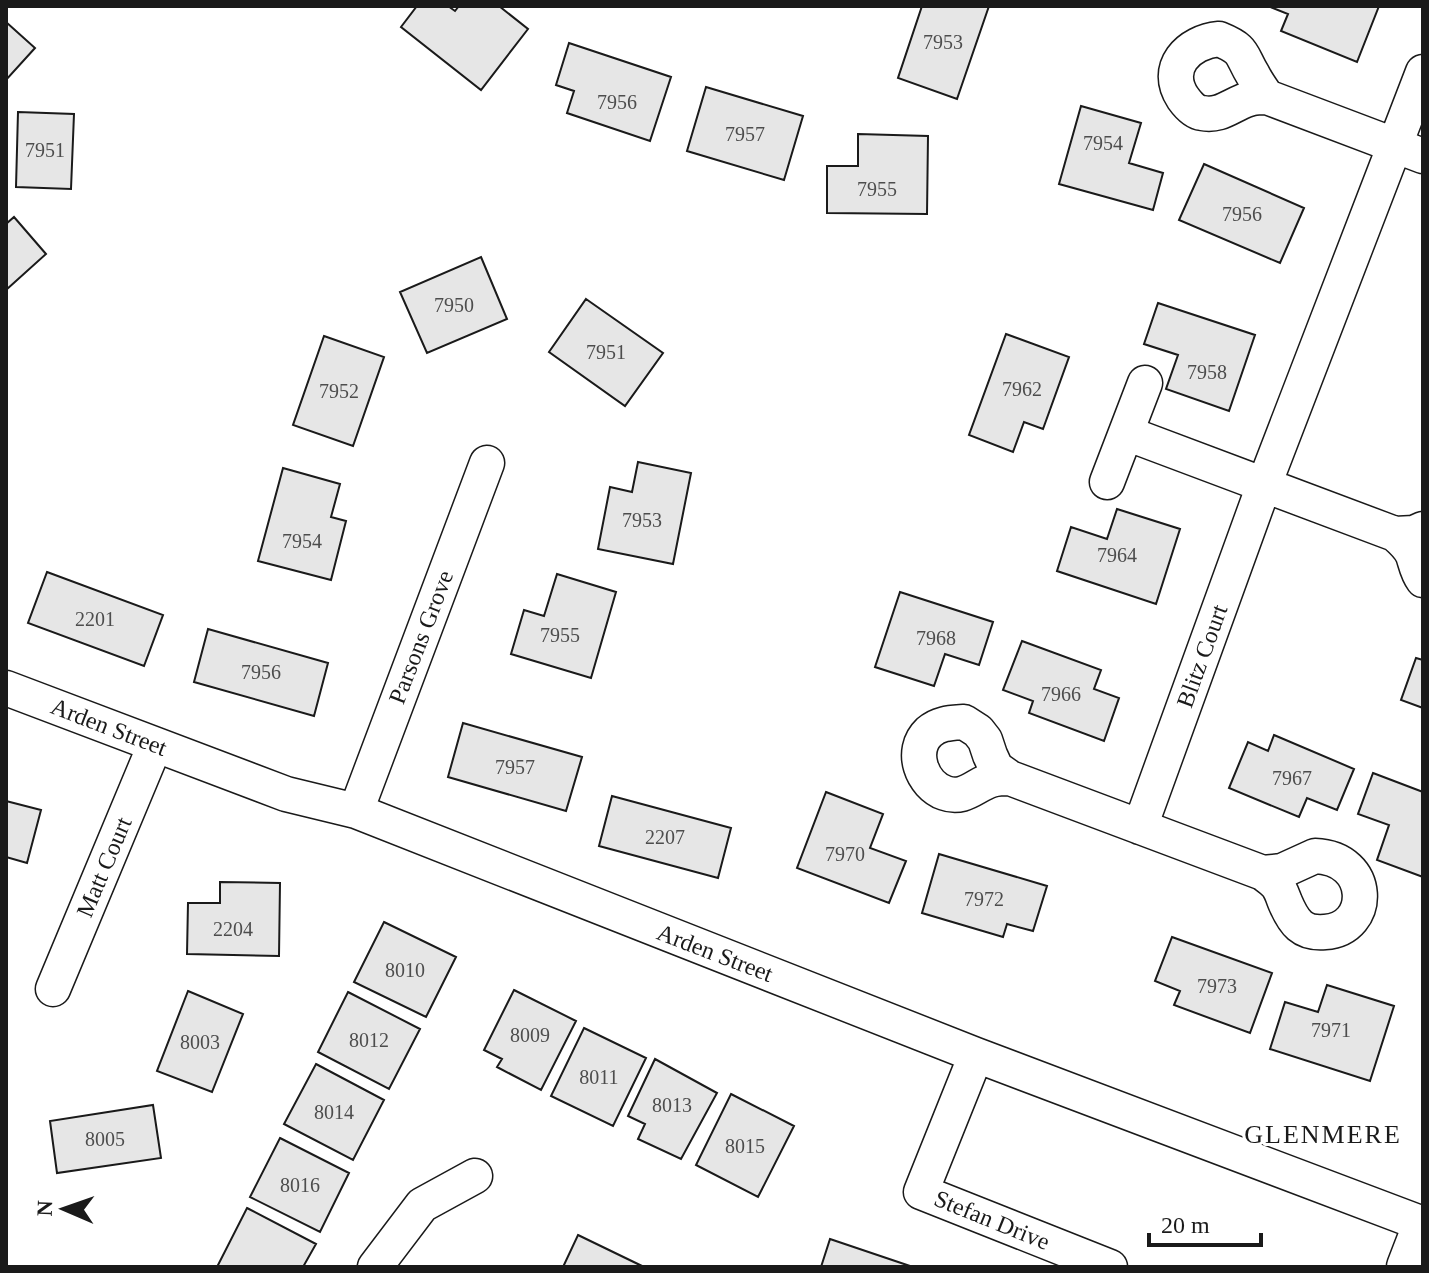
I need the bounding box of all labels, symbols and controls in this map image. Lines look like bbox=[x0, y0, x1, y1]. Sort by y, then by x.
house number: 7953 bbox=[923, 31, 963, 53]
house number: 7956 bbox=[597, 91, 637, 113]
house number: 7957 bbox=[725, 123, 765, 145]
house number: 7954 bbox=[1083, 132, 1123, 154]
house number: 7951 bbox=[25, 139, 65, 161]
house number: 7955 bbox=[857, 178, 897, 200]
house number: 7956 bbox=[1222, 203, 1262, 225]
house number: 7950 bbox=[434, 294, 474, 316]
house number: 7951 bbox=[586, 341, 626, 363]
house number: 7958 bbox=[1187, 361, 1227, 383]
house number: 7962 bbox=[1002, 378, 1042, 400]
house number: 7952 bbox=[319, 380, 359, 402]
house number: 7953 bbox=[622, 509, 662, 531]
house number: 7954 bbox=[282, 530, 322, 552]
house number: 7964 bbox=[1097, 544, 1137, 566]
street label: Parsons Grove bbox=[384, 567, 458, 707]
street label: Blitz Court bbox=[1171, 601, 1233, 711]
house number: 2201 bbox=[75, 608, 115, 630]
house number: 7955 bbox=[540, 624, 580, 646]
house number: 7968 bbox=[916, 627, 956, 649]
house number: 7956 bbox=[241, 661, 281, 683]
house number: 7966 bbox=[1041, 683, 1081, 705]
street label: Arden Street bbox=[47, 693, 171, 761]
house number: 7957 bbox=[495, 756, 535, 778]
house number: 7967 bbox=[1272, 767, 1312, 789]
street label: Matt Court bbox=[71, 813, 137, 921]
house number: 2207 bbox=[645, 826, 685, 848]
house number: 7970 bbox=[825, 843, 865, 865]
house number: 7972 bbox=[964, 888, 1004, 910]
house number: 2204 bbox=[213, 918, 253, 940]
street label: Arden Street bbox=[653, 919, 777, 987]
house number: 8010 bbox=[385, 959, 425, 981]
house number: 7973 bbox=[1197, 975, 1237, 997]
house number: 7971 bbox=[1311, 1019, 1351, 1041]
house number: 8009 bbox=[510, 1024, 550, 1046]
house number: 8012 bbox=[349, 1029, 389, 1051]
house number: 8003 bbox=[180, 1031, 220, 1053]
house number: 8011 bbox=[579, 1066, 619, 1088]
house number: 8013 bbox=[652, 1094, 692, 1116]
house number: 8014 bbox=[314, 1101, 354, 1123]
district label: GLENMERE bbox=[1244, 1120, 1402, 1149]
house number: 8005 bbox=[85, 1128, 125, 1150]
house number: 8015 bbox=[725, 1135, 765, 1157]
north arrow bbox=[24, 1169, 104, 1249]
house number: 8016 bbox=[280, 1174, 320, 1196]
street label: Stefan Drive bbox=[931, 1185, 1053, 1255]
scale bar bbox=[1149, 1197, 1261, 1247]
text: N bbox=[32, 1200, 57, 1217]
text: 20 m bbox=[1161, 1212, 1210, 1238]

